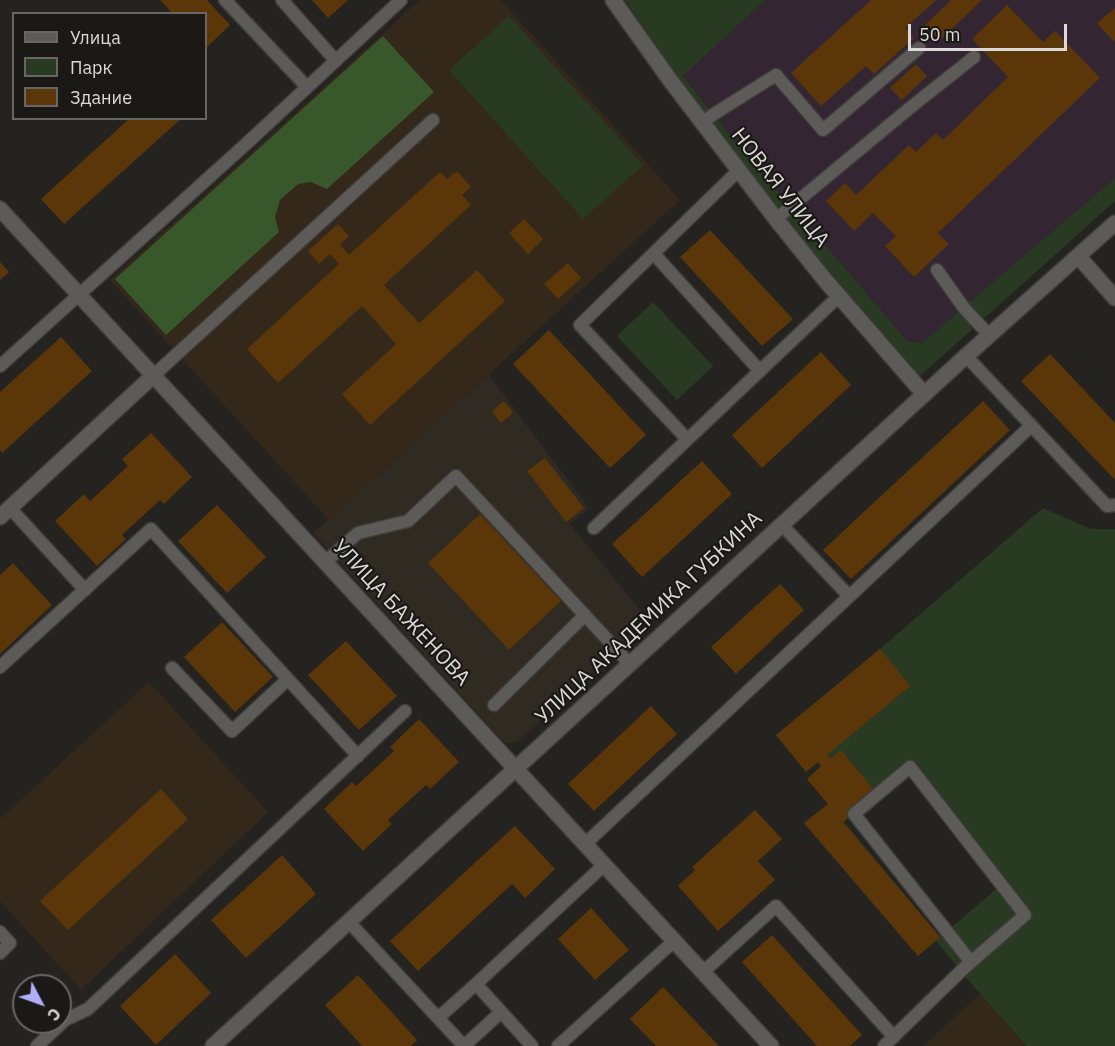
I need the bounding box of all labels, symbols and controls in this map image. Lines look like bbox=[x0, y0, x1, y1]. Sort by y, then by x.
legend bbox=[12, 12, 207, 120]
scale bar bbox=[911, 12, 1070, 50]
text: 50 m bbox=[919, 23, 961, 46]
text: Улица bbox=[70, 26, 121, 49]
text: Парк bbox=[70, 56, 112, 79]
text: Здание bbox=[70, 86, 132, 109]
street label: НОВАЯ УЛИЦА bbox=[726, 123, 834, 253]
street label: УЛИЦА АКАДЕМИКА ГУБКИНА bbox=[530, 506, 768, 730]
street label: УЛИЦА БАЖЕНОВА bbox=[327, 535, 475, 691]
north arrow bbox=[12, 974, 72, 1034]
text: С bbox=[43, 1004, 65, 1025]

